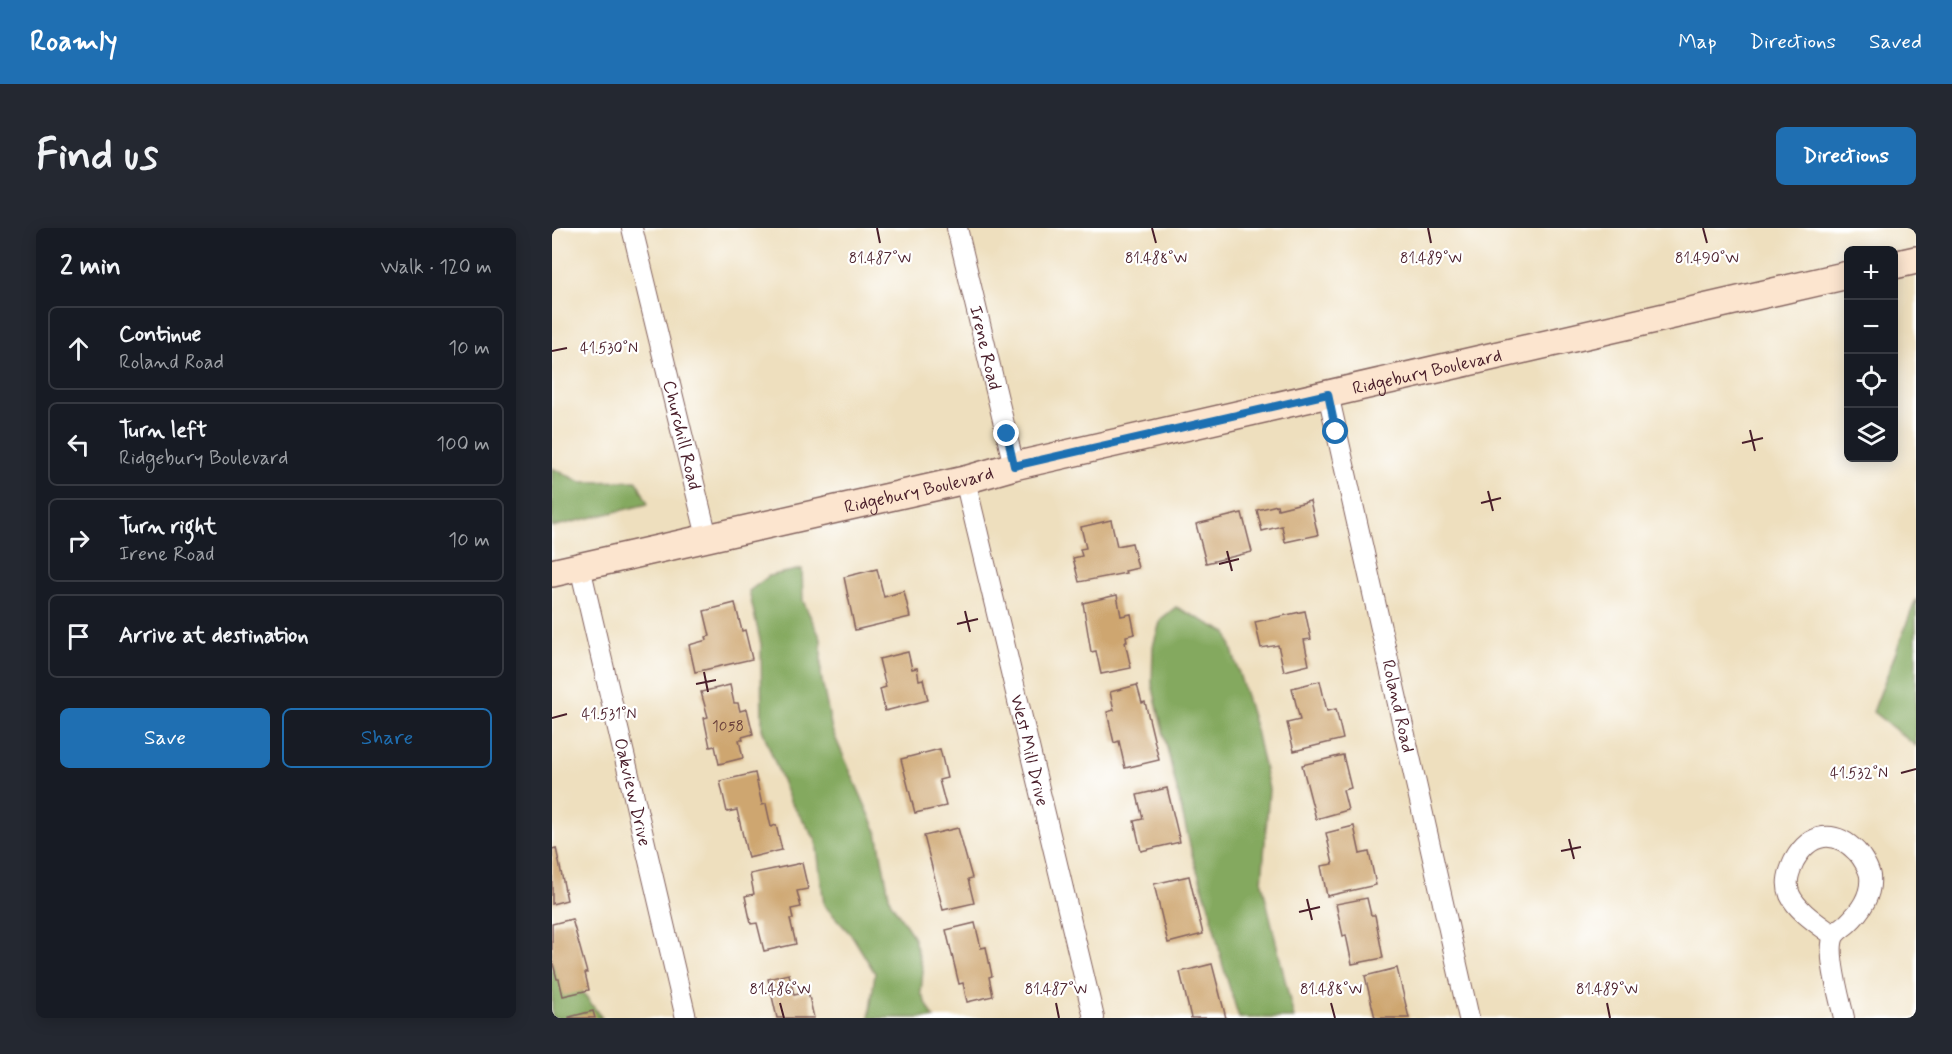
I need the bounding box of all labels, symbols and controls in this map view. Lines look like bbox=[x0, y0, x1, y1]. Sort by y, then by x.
text: Roamly bbox=[30, 24, 118, 61]
text: Map bbox=[1678, 28, 1717, 56]
text: Directions bbox=[1750, 28, 1836, 56]
text: Saved bbox=[1869, 28, 1922, 56]
button: Directions bbox=[1776, 127, 1916, 185]
text: Find us bbox=[36, 129, 158, 184]
map controls bbox=[1844, 246, 1898, 462]
button: + bbox=[1844, 246, 1898, 300]
text: 81.487°W bbox=[849, 249, 911, 269]
text: 81.488°W bbox=[1125, 249, 1187, 269]
text: 81.489°W bbox=[1400, 249, 1462, 269]
text: 81.490°W bbox=[1675, 249, 1739, 269]
text: 2 min bbox=[60, 250, 121, 284]
text: Walk · 120 m bbox=[381, 254, 492, 281]
button: − bbox=[1844, 300, 1898, 354]
street label: Irene Road bbox=[963, 303, 1006, 392]
text: Continue bbox=[119, 321, 201, 349]
icon: ahead bbox=[62, 332, 95, 365]
text: 10 m bbox=[448, 335, 490, 362]
text: 41.530°N bbox=[580, 339, 638, 359]
street label: Ridgebury Boulevard bbox=[1350, 344, 1504, 401]
text: Roland Road bbox=[119, 349, 224, 376]
button: locate bbox=[1844, 354, 1898, 408]
street label: Churchill Road bbox=[656, 378, 706, 493]
button: layers bbox=[1844, 408, 1898, 462]
text: Turn left bbox=[119, 417, 207, 445]
route start bbox=[1322, 418, 1348, 444]
route end bbox=[993, 420, 1019, 446]
icon: left bbox=[62, 428, 95, 461]
text: 100 m bbox=[436, 431, 490, 458]
text: Ridgebury Boulevard bbox=[119, 445, 288, 472]
street label: Ridgebury Boulevard bbox=[842, 461, 996, 520]
text: Turn right bbox=[119, 513, 217, 541]
icon: right bbox=[62, 524, 95, 557]
text: 10 m bbox=[448, 527, 490, 554]
text: Irene Road bbox=[119, 541, 214, 568]
icon: arrive bbox=[62, 620, 95, 653]
text: Arrive at destination bbox=[119, 622, 309, 650]
street label: Roland Road bbox=[1375, 658, 1420, 755]
street label: West Mill Drive bbox=[1004, 692, 1054, 809]
text: 41.531°N bbox=[582, 705, 636, 725]
button: Save bbox=[60, 708, 270, 768]
button: Share bbox=[282, 708, 492, 768]
house number: 1058 bbox=[712, 717, 744, 737]
street label: Oakview Drive bbox=[608, 736, 656, 849]
text: 41.532°N bbox=[1830, 764, 1888, 784]
text: 81.486°W bbox=[749, 980, 811, 1000]
text: 81.487°W bbox=[1025, 980, 1087, 1000]
text: 81.488°W bbox=[1300, 980, 1362, 1000]
text: 81.489°W bbox=[1576, 980, 1638, 1000]

